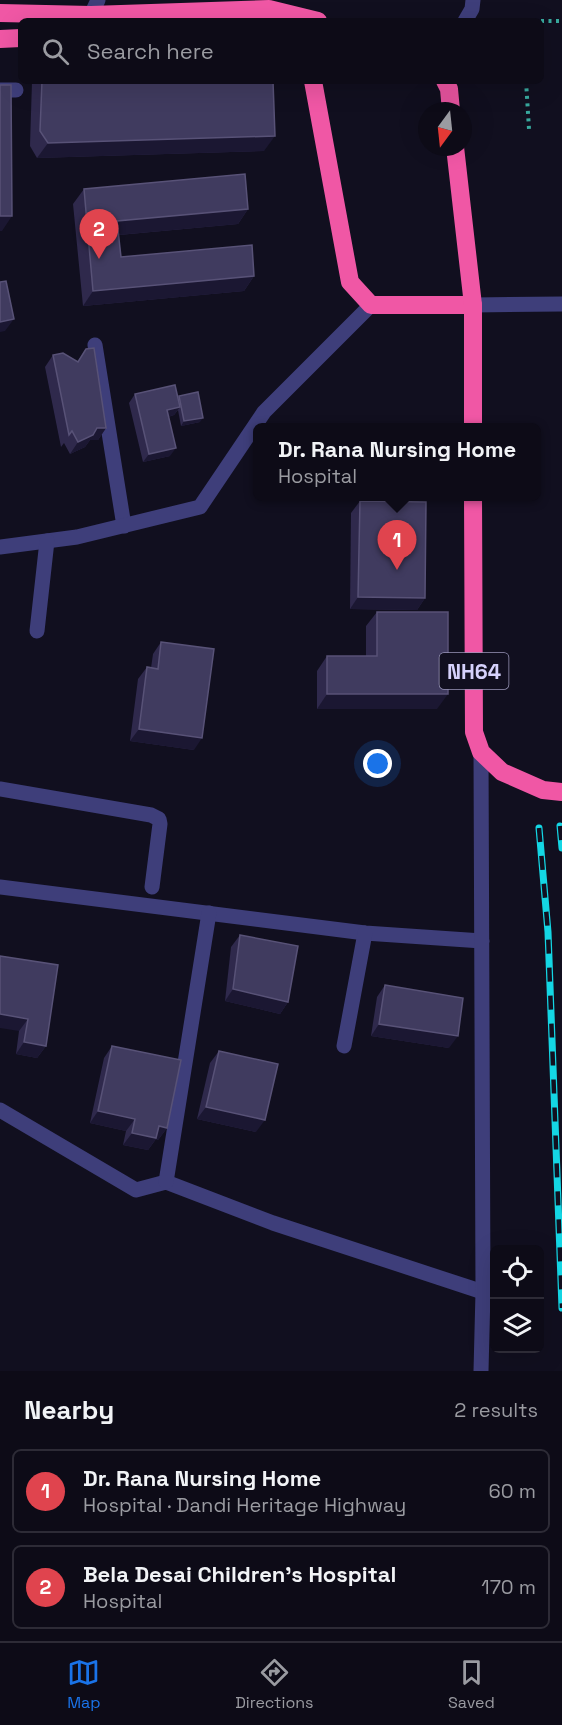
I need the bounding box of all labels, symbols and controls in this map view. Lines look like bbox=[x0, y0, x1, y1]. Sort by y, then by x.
search box bbox=[18, 18, 544, 84]
icon: search bbox=[39, 35, 72, 68]
text: Search here bbox=[87, 37, 214, 65]
north arrow bbox=[418, 102, 472, 156]
pin: 2 bbox=[80, 210, 118, 259]
popup bbox=[253, 423, 541, 501]
text: Dr. Rana Nursing Home bbox=[278, 435, 516, 463]
text: Hospital bbox=[278, 463, 357, 489]
pin: 1 bbox=[378, 520, 416, 570]
road number: NH64 bbox=[440, 653, 508, 689]
your location bbox=[363, 749, 392, 778]
map controls bbox=[490, 1245, 544, 1353]
button: locate bbox=[490, 1245, 544, 1299]
button: layers bbox=[490, 1299, 544, 1353]
text: Nearby bbox=[24, 1393, 114, 1427]
text: 2 results bbox=[454, 1397, 538, 1423]
text: Dr. Rana Nursing Home bbox=[83, 1464, 321, 1492]
text: 1 bbox=[41, 1478, 50, 1504]
text: 60 m bbox=[489, 1478, 536, 1504]
text: Hospital · Dandi Heritage Highway bbox=[83, 1492, 406, 1518]
text: Bela Desai Children's Hospital bbox=[83, 1560, 396, 1588]
text: 2 bbox=[40, 1574, 51, 1600]
text: 170 m bbox=[481, 1574, 536, 1600]
text: Hospital bbox=[83, 1588, 162, 1614]
tab: Map bbox=[67, 1656, 101, 1713]
tab: Directions bbox=[235, 1656, 314, 1713]
tab: Saved bbox=[448, 1656, 495, 1713]

